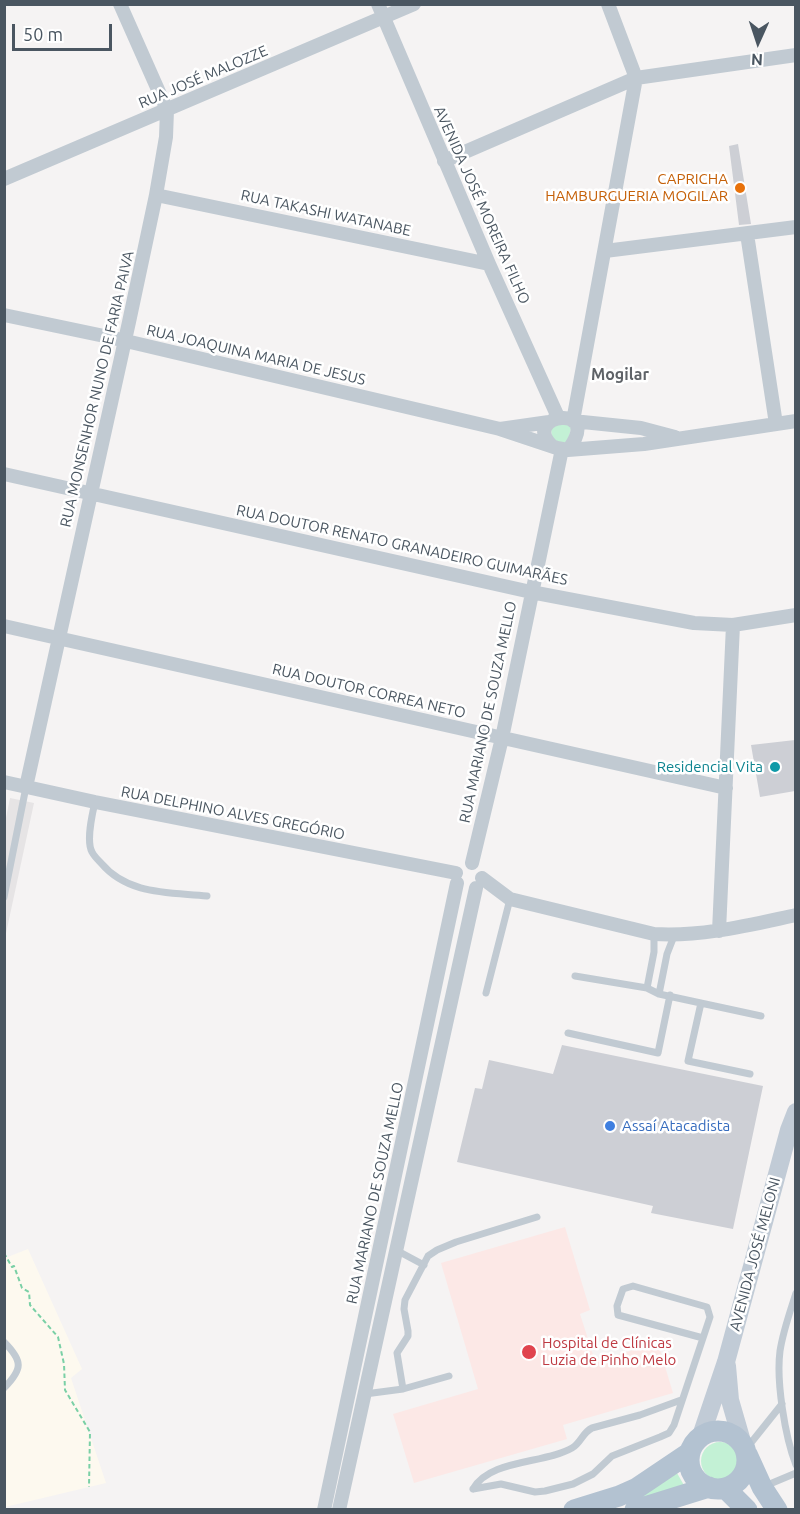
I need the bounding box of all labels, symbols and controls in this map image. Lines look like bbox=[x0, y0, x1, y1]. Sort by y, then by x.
scale bar bbox=[15, 12, 116, 50]
north arrow bbox=[728, 12, 788, 72]
text: 50 m bbox=[23, 24, 63, 44]
street label: RUA JOSÉ MALOZZE bbox=[136, 42, 270, 112]
text: N bbox=[751, 51, 763, 69]
street label: AVENIDA JOSÉ MOREIRA FILHO bbox=[430, 103, 534, 307]
place label: CAPRICHA HAMBURGUERIA MOGILAR bbox=[545, 170, 728, 205]
marker: CAPRICHA HAMBURGUERIA MOGILAR bbox=[733, 181, 747, 195]
street label: RUA TAKASHI WATANABE bbox=[239, 186, 413, 240]
street label: RUA MONSENHOR NUNO DE FARIA PAIVA bbox=[56, 249, 138, 529]
street label: RUA JOAQUINA MARIA DE JESUS bbox=[145, 321, 367, 389]
district label: Mogilar bbox=[591, 365, 649, 385]
street label: RUA DOUTOR RENATO GRANADEIRO GUIMARÃES bbox=[235, 501, 569, 589]
street label: RUA MARIANO DE SOUZA MELLO bbox=[456, 599, 520, 825]
street label: RUA DOUTOR CORREA NETO bbox=[271, 660, 467, 722]
place label: Residencial Vita bbox=[657, 758, 763, 776]
marker: Residencial Vita bbox=[768, 760, 782, 774]
street label: RUA DELPHINO ALVES GREGÓRIO bbox=[120, 782, 346, 844]
street label: RUA MARIANO DE SOUZA MELLO bbox=[343, 1080, 407, 1306]
place label: Assaí Atacadista bbox=[622, 1117, 730, 1135]
marker: Assaí Atacadista bbox=[603, 1119, 617, 1133]
street label: AVENIDA JOSÉ MELONI bbox=[726, 1175, 784, 1333]
place label: Hospital de Clínicas Luzia de Pinho Melo bbox=[542, 1334, 676, 1369]
marker: Hospital de Clínicas Luzia de Pinho Melo bbox=[520, 1343, 538, 1361]

